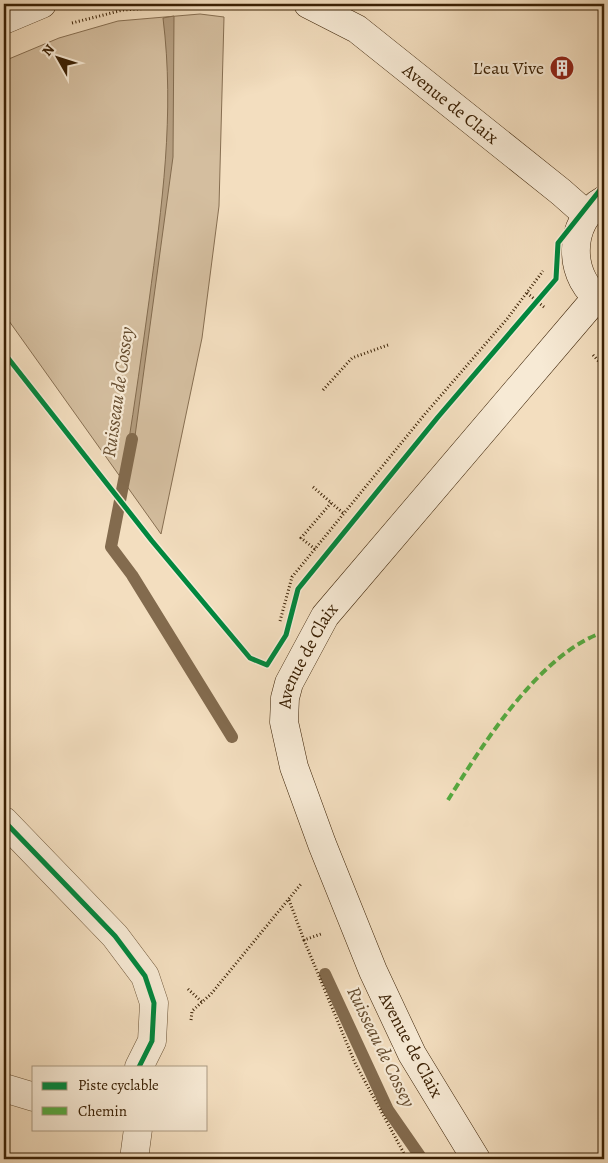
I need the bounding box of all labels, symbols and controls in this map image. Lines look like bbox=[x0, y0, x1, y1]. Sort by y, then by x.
north arrow bbox=[32, 32, 82, 82]
text: N bbox=[38, 40, 59, 60]
building icon: L'eau Vive bbox=[549, 55, 575, 81]
place label: L'eau Vive bbox=[473, 56, 544, 80]
street label: Avenue de Claix bbox=[397, 58, 504, 150]
water label: Ruisseau de Cossey bbox=[96, 324, 140, 459]
street label: Avenue de Claix bbox=[273, 597, 343, 710]
water label: Ruisseau de Cossey bbox=[341, 982, 422, 1112]
street label: Avenue de Claix bbox=[373, 987, 449, 1102]
legend bbox=[32, 1066, 208, 1130]
text: Piste cyclable bbox=[78, 1075, 159, 1095]
text: Chemin bbox=[78, 1101, 127, 1121]

